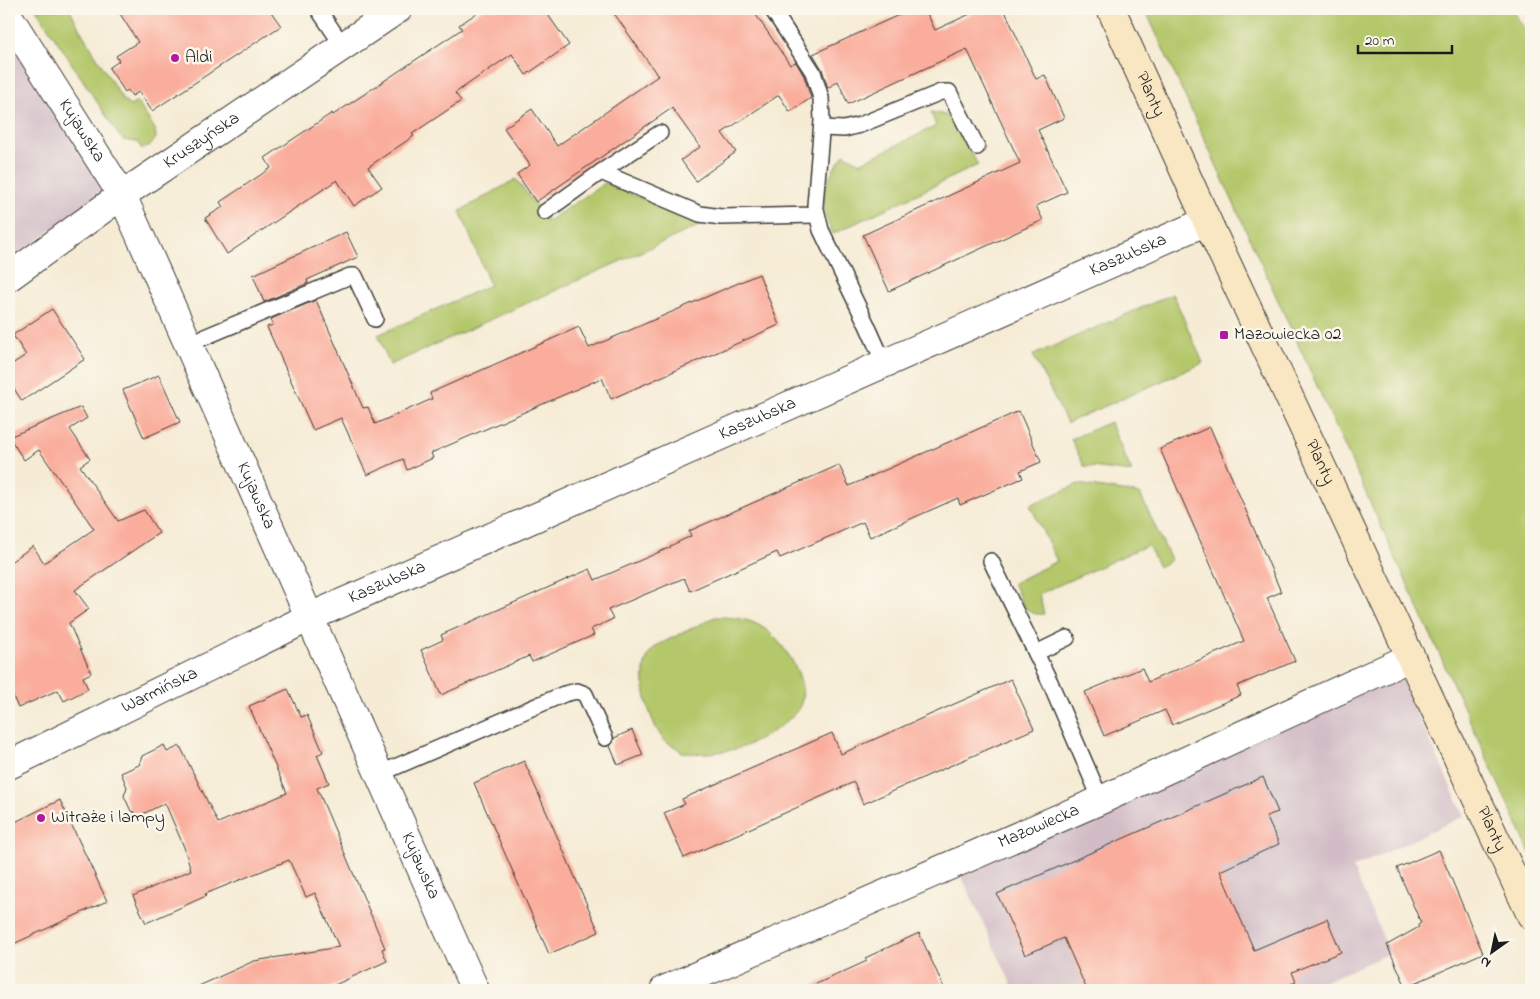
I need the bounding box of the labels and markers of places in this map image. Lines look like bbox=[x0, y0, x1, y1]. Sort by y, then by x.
place label: Aldi bbox=[185, 45, 212, 71]
marker: Aldi bbox=[169, 52, 181, 64]
place label: Mazowiecka 02 bbox=[1234, 322, 1342, 348]
marker: Mazowiecka 02 bbox=[1218, 329, 1230, 341]
place label: Witraże i lampy bbox=[51, 805, 165, 831]
marker: Witraże i lampy bbox=[35, 812, 47, 824]

